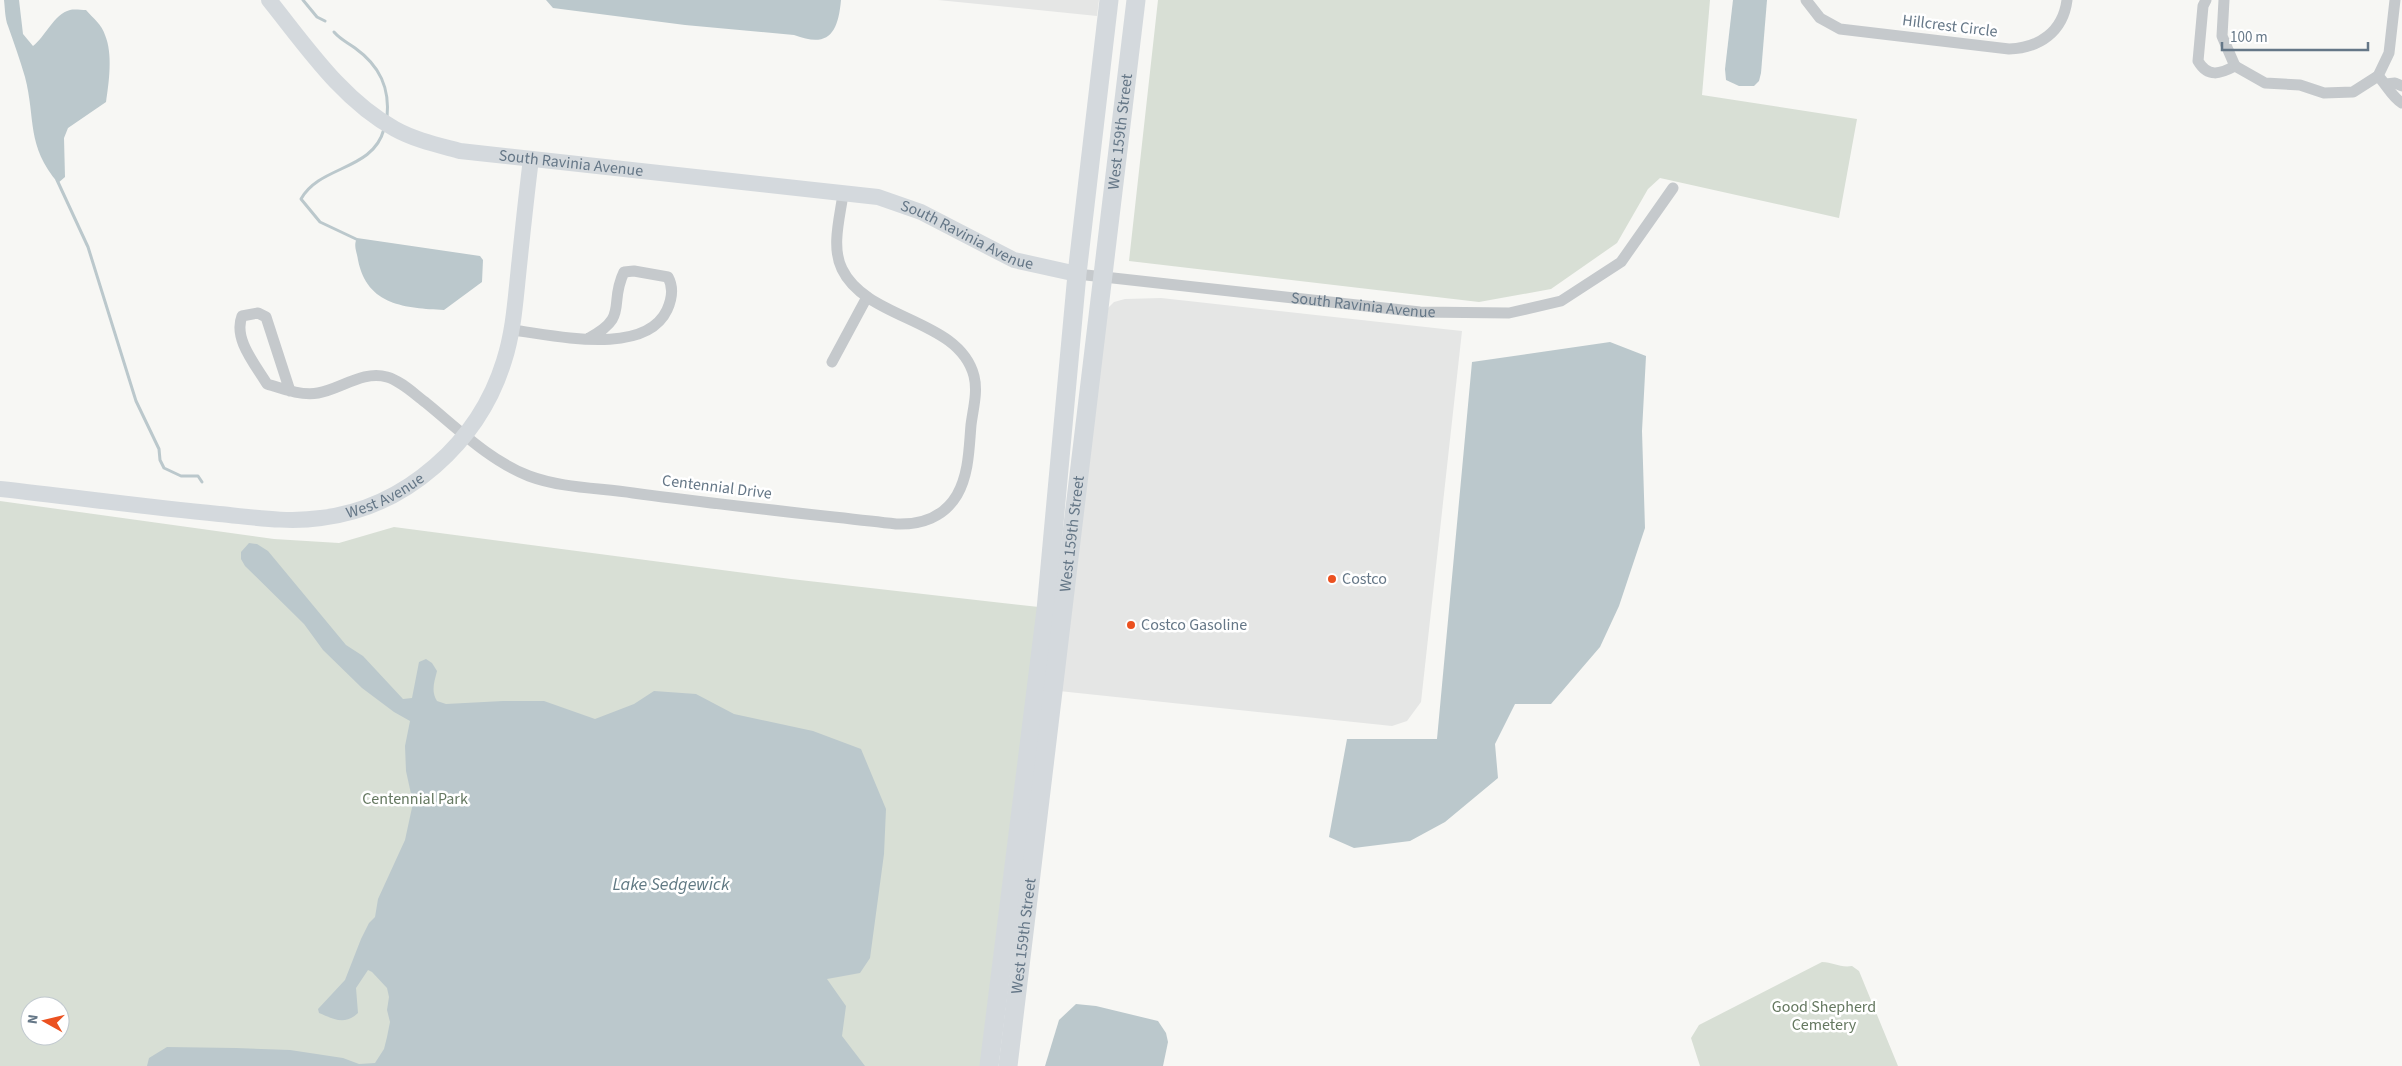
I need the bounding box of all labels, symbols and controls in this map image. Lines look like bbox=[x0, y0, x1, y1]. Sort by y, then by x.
street label: Hillcrest Circle bbox=[1901, 9, 1999, 43]
scale bar bbox=[2222, 20, 2368, 52]
text: 100 m bbox=[2230, 27, 2268, 48]
street label: West 159th Street bbox=[1102, 72, 1138, 191]
street label: South Ravinia Avenue bbox=[498, 144, 644, 182]
street label: South Ravinia Avenue bbox=[898, 195, 1035, 275]
street label: South Ravinia Avenue bbox=[1290, 287, 1436, 323]
street label: West Avenue bbox=[343, 468, 429, 524]
street label: Centennial Drive bbox=[661, 469, 773, 505]
street label: West 159th Street bbox=[1054, 474, 1090, 593]
place label: Costco bbox=[1342, 568, 1387, 590]
marker: Costco bbox=[1326, 573, 1338, 585]
place label: Costco Gasoline bbox=[1141, 614, 1247, 636]
marker: Costco Gasoline bbox=[1125, 619, 1137, 631]
park label: Centennial Park bbox=[362, 788, 468, 810]
water label: Lake Sedgewick bbox=[613, 872, 730, 897]
street label: West 159th Street bbox=[1006, 876, 1042, 995]
north arrow bbox=[20, 996, 70, 1046]
park label: Good Shepherd Cemetery bbox=[1772, 996, 1876, 1036]
text: N bbox=[23, 1013, 44, 1025]

